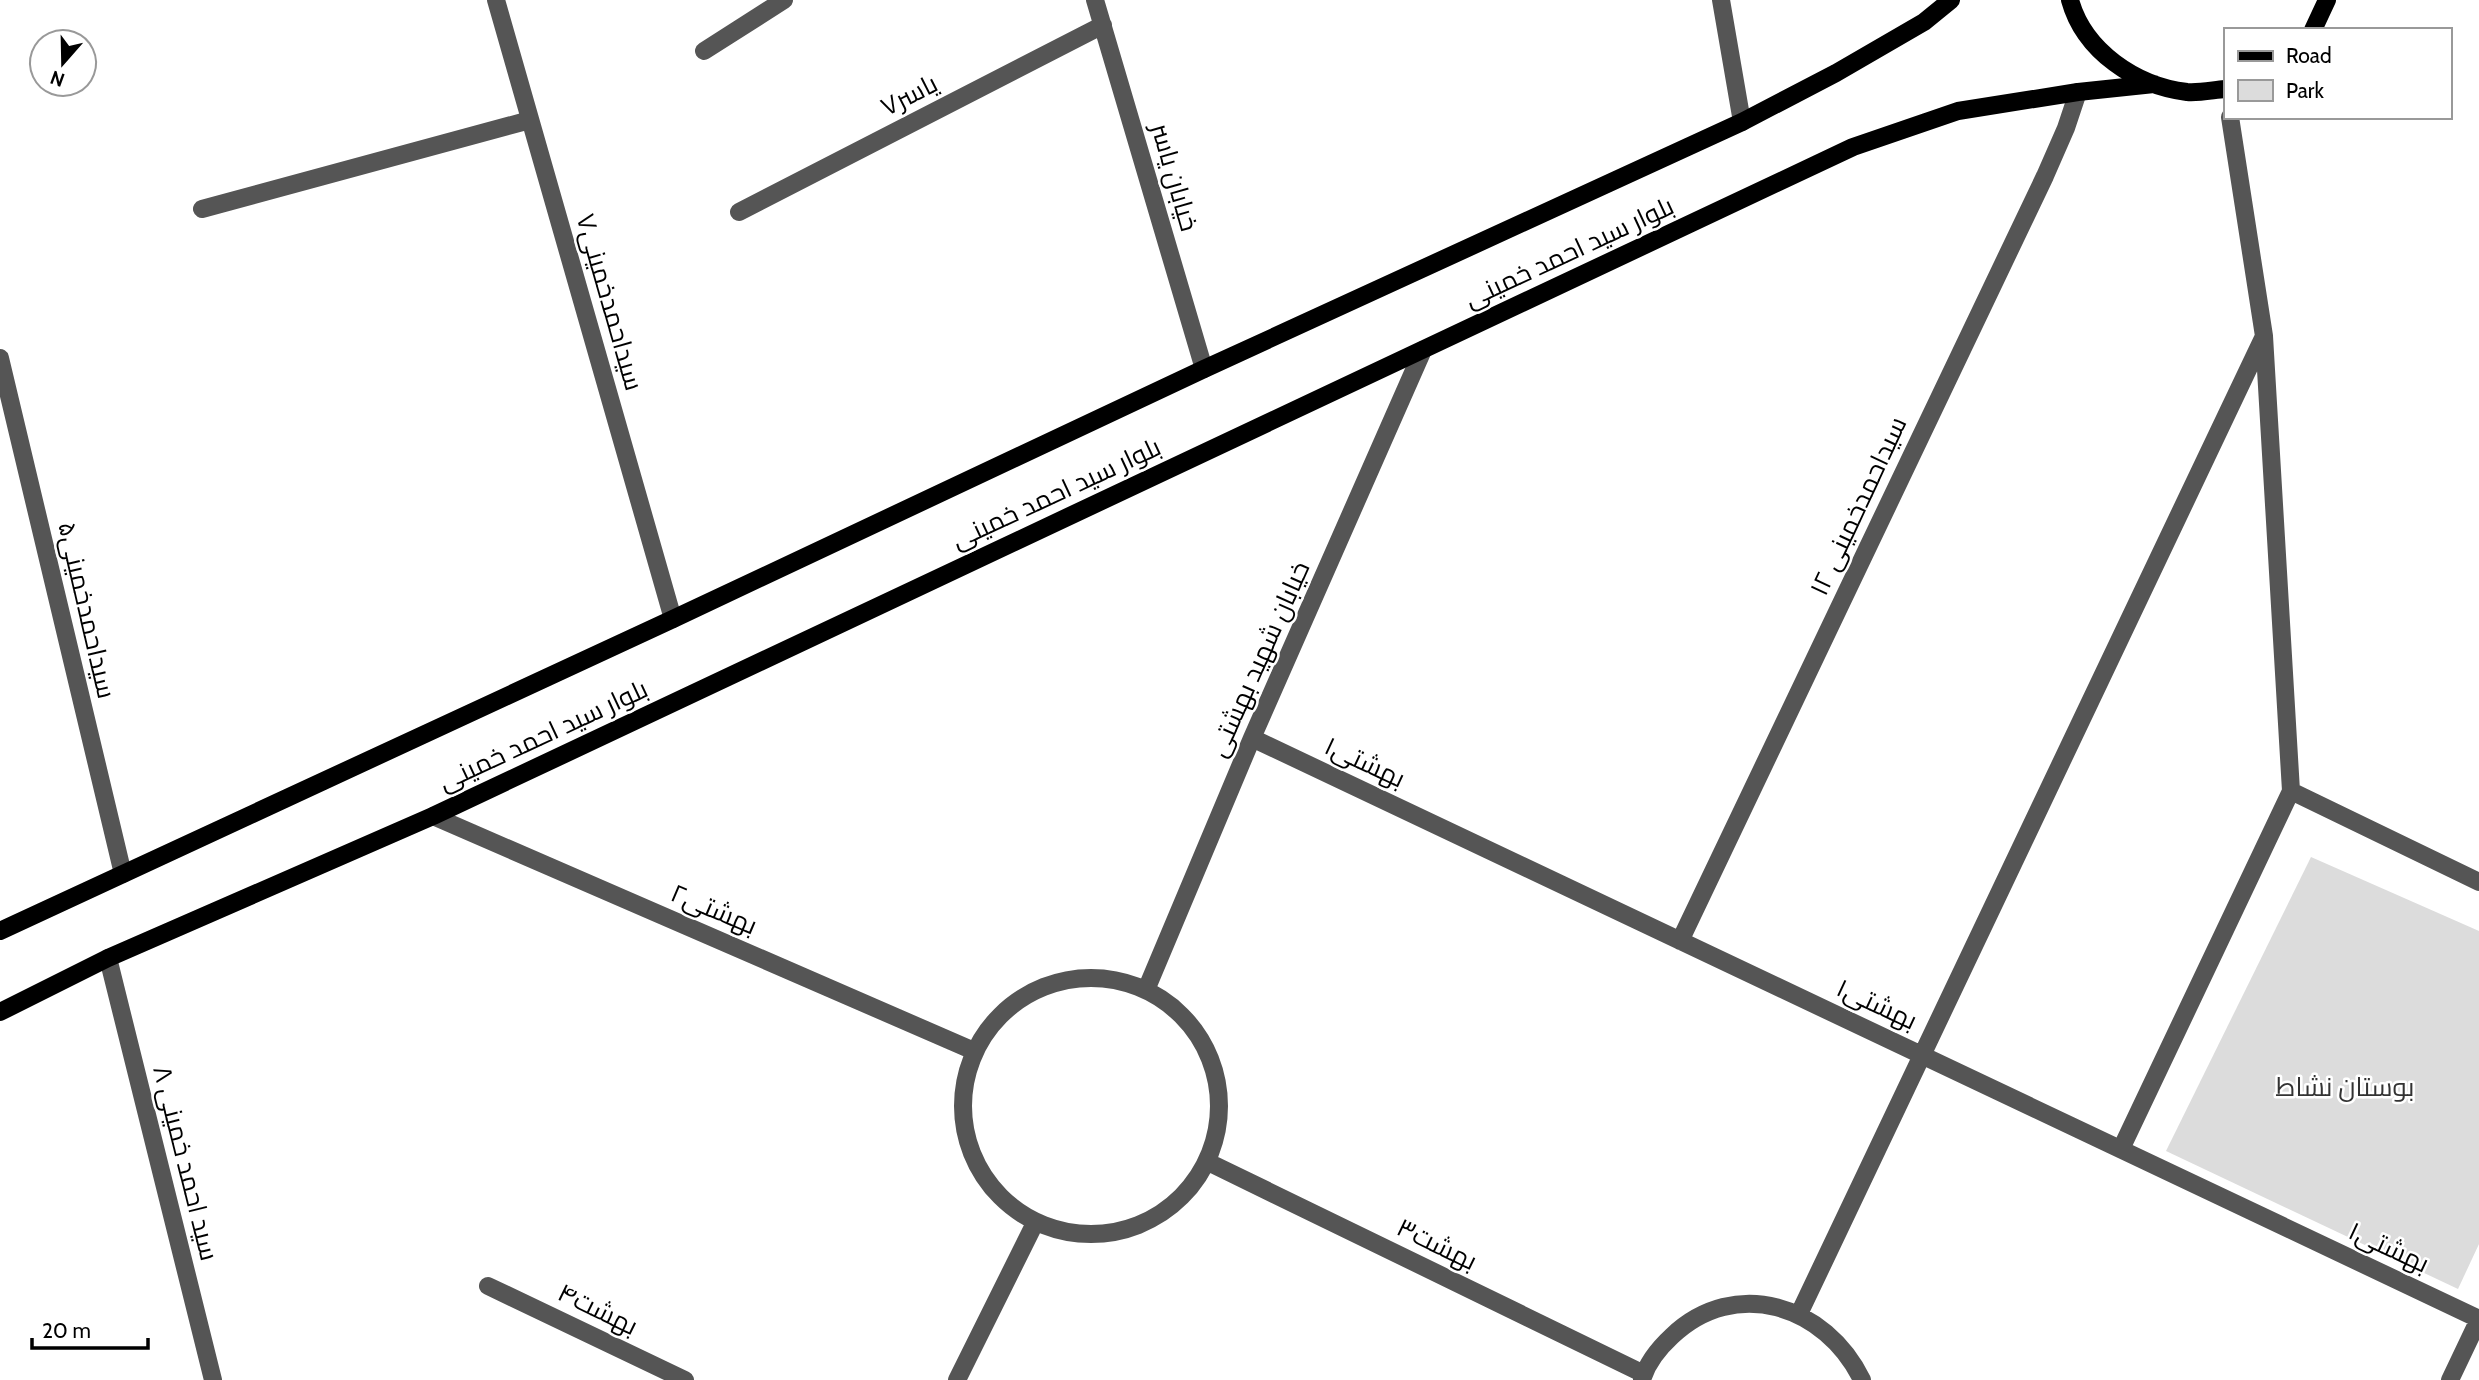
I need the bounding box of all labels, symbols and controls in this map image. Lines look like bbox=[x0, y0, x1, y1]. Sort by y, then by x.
north arrow bbox=[28, 28, 98, 98]
legend bbox=[2224, 28, 2451, 119]
text: Road bbox=[2286, 43, 2332, 68]
text: N bbox=[47, 65, 68, 92]
street label: یاسر۷ bbox=[875, 67, 943, 123]
text: Park bbox=[2286, 78, 2324, 103]
street label: خیابان یاسر bbox=[1144, 117, 1206, 235]
street label: بلوار سید احمد خمینی bbox=[1459, 189, 1679, 315]
street label: سیداحمدخمینی۷ bbox=[569, 210, 651, 394]
street label: سیداحمدخمینی ۱۲ bbox=[1803, 411, 1913, 601]
street label: بلوار سید احمد خمینی bbox=[946, 430, 1166, 556]
street label: سیداحمدخمینی۵ bbox=[51, 519, 123, 701]
street label: خیابان شهید بهشتی bbox=[1202, 556, 1316, 762]
street label: بلوار سید احمد خمینی bbox=[433, 672, 653, 798]
street label: بهشتی۱ bbox=[1320, 730, 1410, 794]
street label: بهشتی۲ bbox=[666, 877, 762, 941]
street label: بهشتی۱ bbox=[1832, 972, 1922, 1036]
street label: سید احمد خمینی ۸ bbox=[146, 1062, 226, 1264]
park label: بوستان نشاط bbox=[2276, 1071, 2414, 1103]
street label: بهشت۳ bbox=[1392, 1211, 1482, 1277]
street label: بهشتی۱ bbox=[2344, 1215, 2434, 1279]
street label: بهشت۴ bbox=[553, 1276, 643, 1342]
scale bar bbox=[32, 1306, 147, 1350]
text: 20 m bbox=[42, 1318, 91, 1343]

